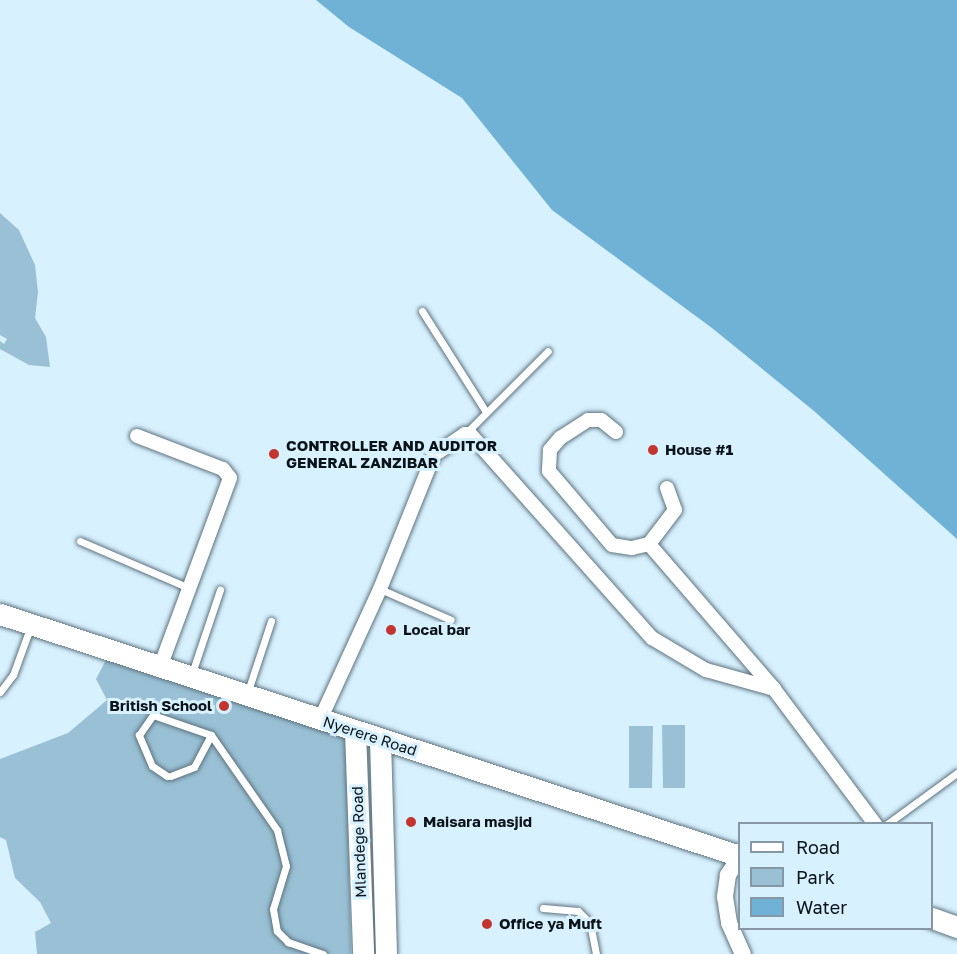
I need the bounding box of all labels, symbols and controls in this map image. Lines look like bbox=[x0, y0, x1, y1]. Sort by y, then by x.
place label: CONTROLLER AND AUDITOR GENERAL ZANZIBAR bbox=[286, 436, 497, 471]
place label: House #1 bbox=[665, 441, 733, 459]
marker: House #1 bbox=[646, 443, 660, 457]
marker: CONTROLLER AND AUDITOR GENERAL ZANZIBAR bbox=[267, 447, 281, 461]
place label: Local bar bbox=[403, 621, 470, 639]
marker: Local bar bbox=[384, 623, 398, 637]
place label: British School bbox=[109, 697, 212, 715]
marker: British School bbox=[217, 699, 231, 713]
street label: Nyerere Road bbox=[321, 712, 419, 760]
street label: Mlandege Road bbox=[348, 786, 370, 898]
place label: Maisara masjid bbox=[423, 813, 532, 831]
marker: Maisara masjid bbox=[404, 815, 418, 829]
legend bbox=[738, 822, 933, 930]
text: Road bbox=[796, 836, 840, 858]
text: Park bbox=[796, 866, 835, 888]
text: Water bbox=[796, 896, 847, 918]
place label: Office ya Muft bbox=[499, 915, 602, 933]
marker: Office ya Muft bbox=[480, 917, 494, 931]

